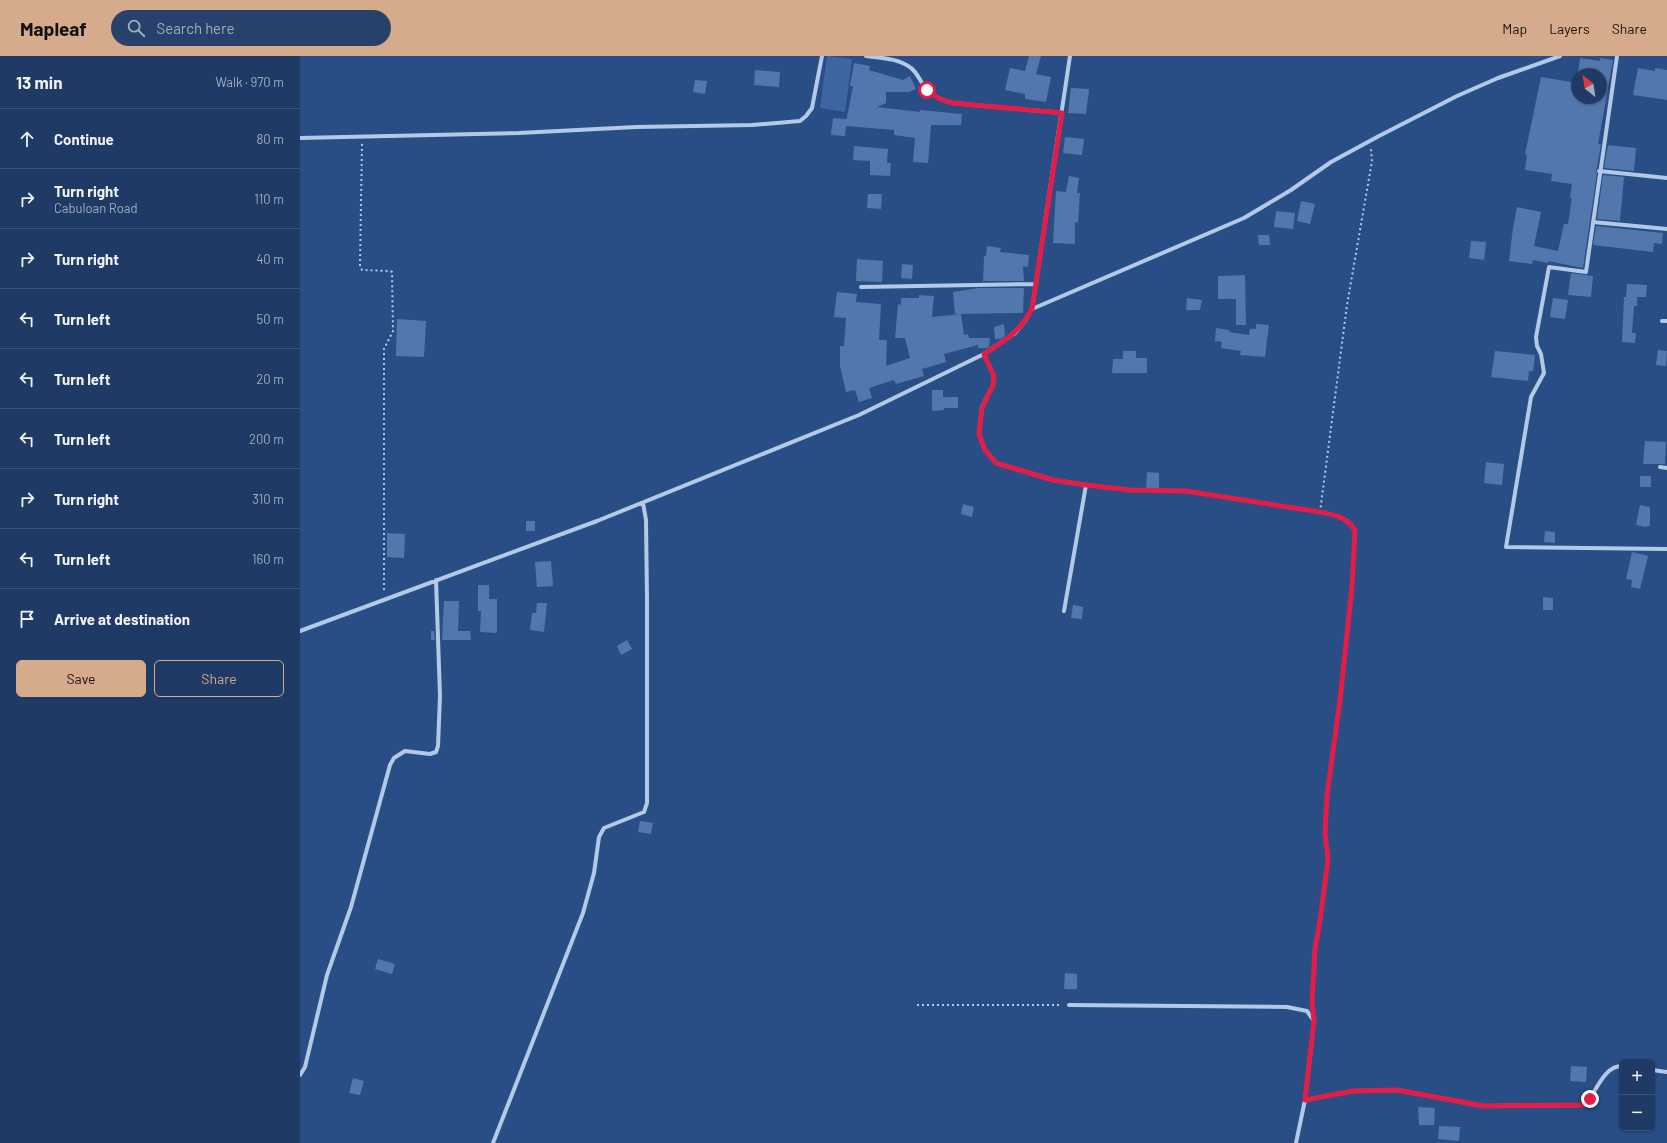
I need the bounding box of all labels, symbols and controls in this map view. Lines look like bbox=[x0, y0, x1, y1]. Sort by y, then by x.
search box bbox=[111, 10, 391, 46]
text: Mapleaf bbox=[20, 17, 87, 40]
icon: search bbox=[125, 17, 147, 39]
text: Search here bbox=[157, 19, 235, 37]
text: Map bbox=[1502, 20, 1527, 37]
text: Layers bbox=[1549, 20, 1590, 37]
text: Share bbox=[1612, 20, 1647, 37]
north arrow bbox=[1571, 68, 1607, 104]
text: 13 min bbox=[16, 72, 62, 92]
text: Walk · 970 m bbox=[216, 74, 284, 90]
route start bbox=[918, 81, 936, 99]
icon: ahead bbox=[16, 128, 38, 150]
text: Continue bbox=[54, 130, 114, 148]
text: 80 m bbox=[257, 131, 284, 147]
text: Turn right bbox=[54, 182, 119, 200]
icon: right bbox=[16, 188, 38, 210]
text: 110 m bbox=[254, 191, 284, 207]
text: Cabuloan Road bbox=[54, 200, 138, 216]
icon: right bbox=[16, 248, 38, 270]
text: Turn right bbox=[54, 250, 119, 268]
text: 40 m bbox=[256, 251, 284, 267]
icon: left bbox=[16, 308, 38, 330]
text: Turn left bbox=[54, 310, 110, 328]
text: 50 m bbox=[257, 311, 284, 327]
icon: left bbox=[16, 368, 38, 390]
text: Turn left bbox=[54, 370, 110, 388]
text: 20 m bbox=[256, 371, 284, 387]
icon: left bbox=[16, 428, 38, 450]
text: Turn left bbox=[54, 430, 110, 448]
text: 200 m bbox=[249, 431, 284, 447]
icon: right bbox=[16, 488, 38, 510]
text: Turn right bbox=[54, 490, 119, 508]
text: 310 m bbox=[252, 491, 284, 507]
icon: left bbox=[16, 548, 38, 570]
text: Turn left bbox=[54, 550, 110, 568]
text: 160 m bbox=[252, 551, 284, 567]
icon: arrive bbox=[16, 608, 38, 630]
text: Arrive at destination bbox=[54, 610, 190, 628]
button: Save bbox=[16, 660, 146, 697]
button: Share bbox=[154, 660, 284, 697]
map controls bbox=[1619, 1059, 1655, 1131]
button: + bbox=[1619, 1059, 1655, 1095]
route end bbox=[1581, 1090, 1599, 1108]
button: − bbox=[1619, 1095, 1655, 1131]

